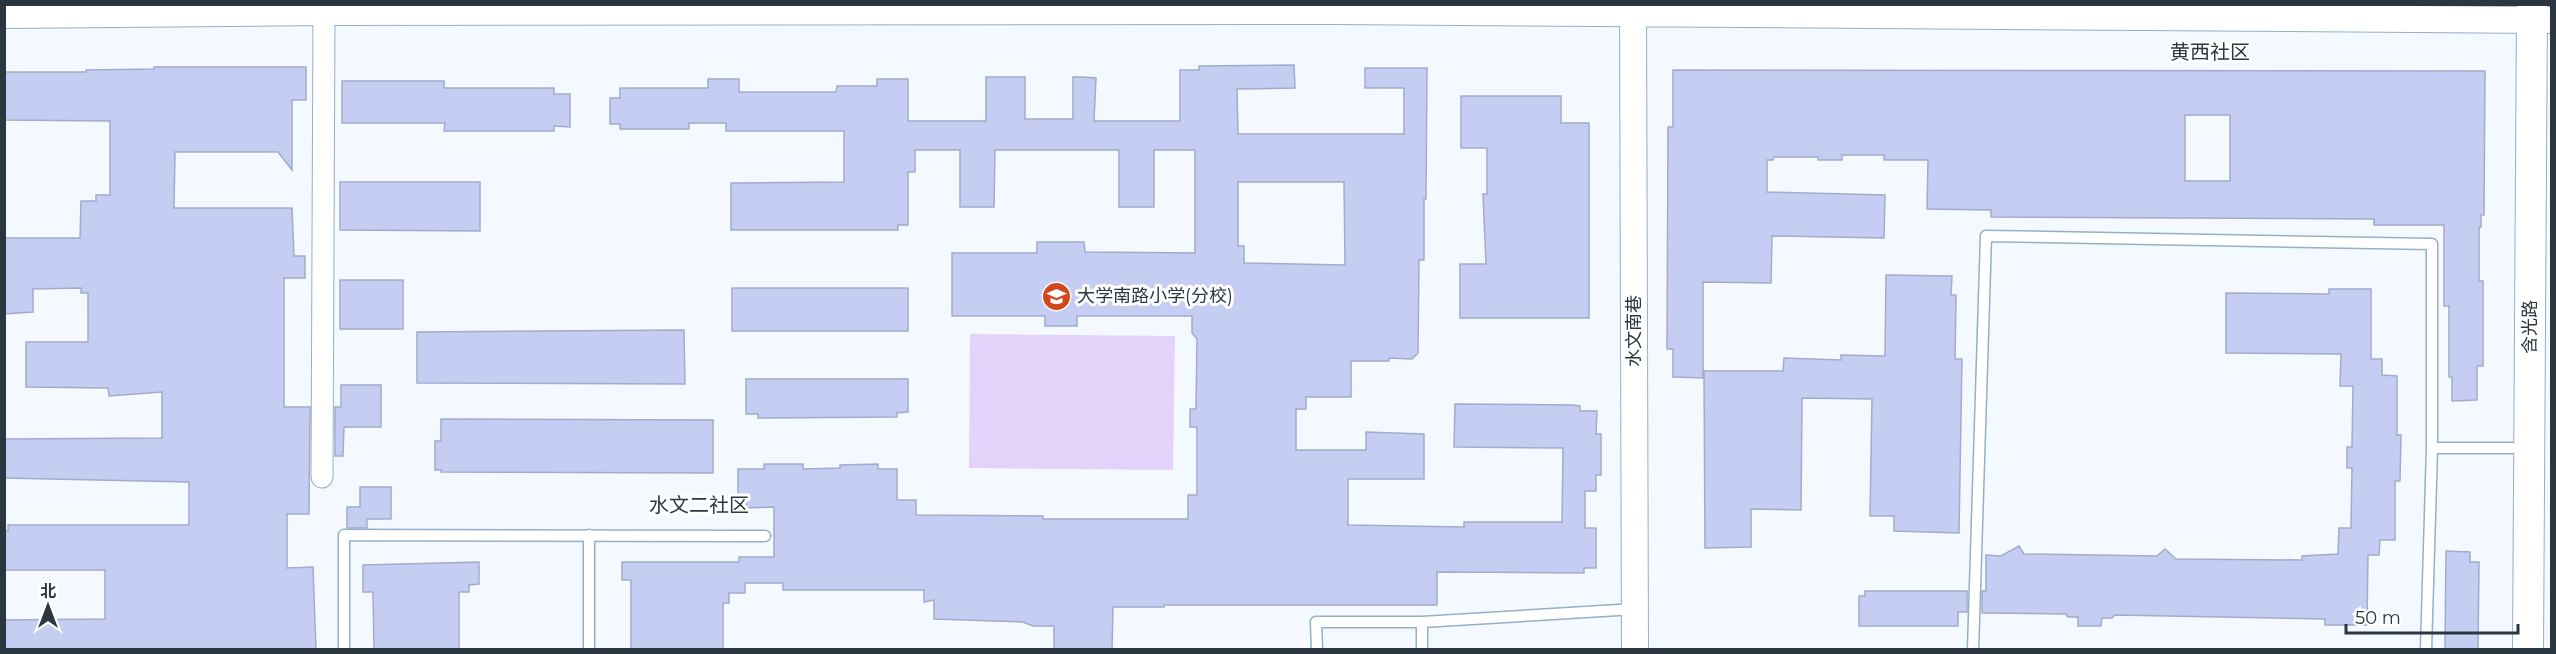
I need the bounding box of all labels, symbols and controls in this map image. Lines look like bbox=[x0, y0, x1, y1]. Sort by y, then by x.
district label: 黄西社区 bbox=[2170, 40, 2250, 64]
school or university icon: 大学南路小学(分校) bbox=[1040, 280, 1072, 312]
place label: 大学南路小学(分校) bbox=[1077, 285, 1233, 307]
street label: 水文南巷 bbox=[1623, 295, 1645, 367]
street label: 含光路 bbox=[2519, 300, 2541, 354]
district label: 水文二社区 bbox=[649, 493, 749, 517]
north arrow bbox=[18, 576, 78, 636]
text: 北 bbox=[40, 582, 56, 601]
scale bar bbox=[2346, 597, 2518, 635]
text: 50 m bbox=[2355, 607, 2401, 629]

